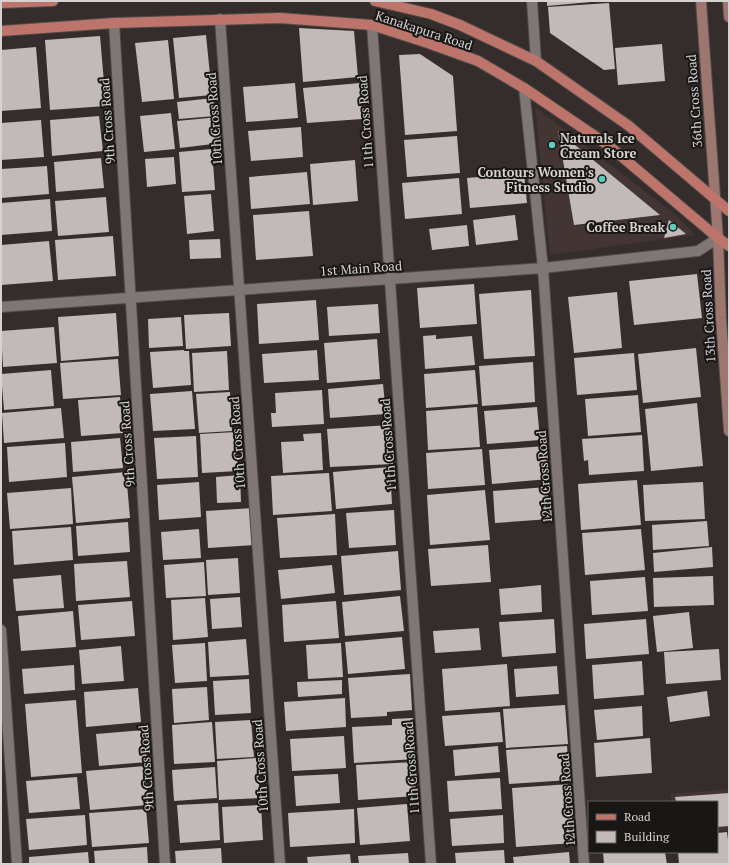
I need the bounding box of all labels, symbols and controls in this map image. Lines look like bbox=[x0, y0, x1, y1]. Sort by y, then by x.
street label: Kanakapura Road bbox=[373, 6, 475, 54]
street label: 36th Cross Road bbox=[682, 54, 706, 148]
street label: 10th Cross Road bbox=[202, 72, 226, 166]
street label: 11th Cross Road bbox=[353, 75, 377, 169]
street label: 9th Cross Road bbox=[95, 77, 119, 165]
place label: Naturals Ice Cream Store bbox=[560, 129, 637, 162]
marker: Naturals Ice Cream Store bbox=[547, 140, 557, 150]
place label: Contours Women's Fitness Studio bbox=[477, 163, 594, 196]
marker: Contours Women's Fitness Studio bbox=[597, 174, 607, 184]
place label: Coffee Break bbox=[586, 218, 665, 236]
marker: Coffee Break bbox=[668, 222, 678, 232]
street label: 1st Main Road bbox=[319, 256, 403, 280]
street label: 13th Cross Road bbox=[697, 269, 719, 363]
street label: 10th Cross Road bbox=[225, 396, 249, 490]
street label: 11th Cross Road bbox=[376, 398, 400, 492]
street label: 9th Cross Road bbox=[115, 400, 139, 488]
street label: 12th Cross Road bbox=[532, 430, 556, 524]
street label: 10th Cross Road bbox=[248, 719, 272, 813]
street label: 11th Cross Road bbox=[399, 721, 423, 815]
street label: 9th Cross Road bbox=[134, 724, 158, 812]
street label: 12th Cross Road bbox=[555, 753, 579, 847]
legend bbox=[588, 801, 718, 853]
text: Road bbox=[624, 809, 651, 824]
text: Building bbox=[624, 829, 670, 844]

